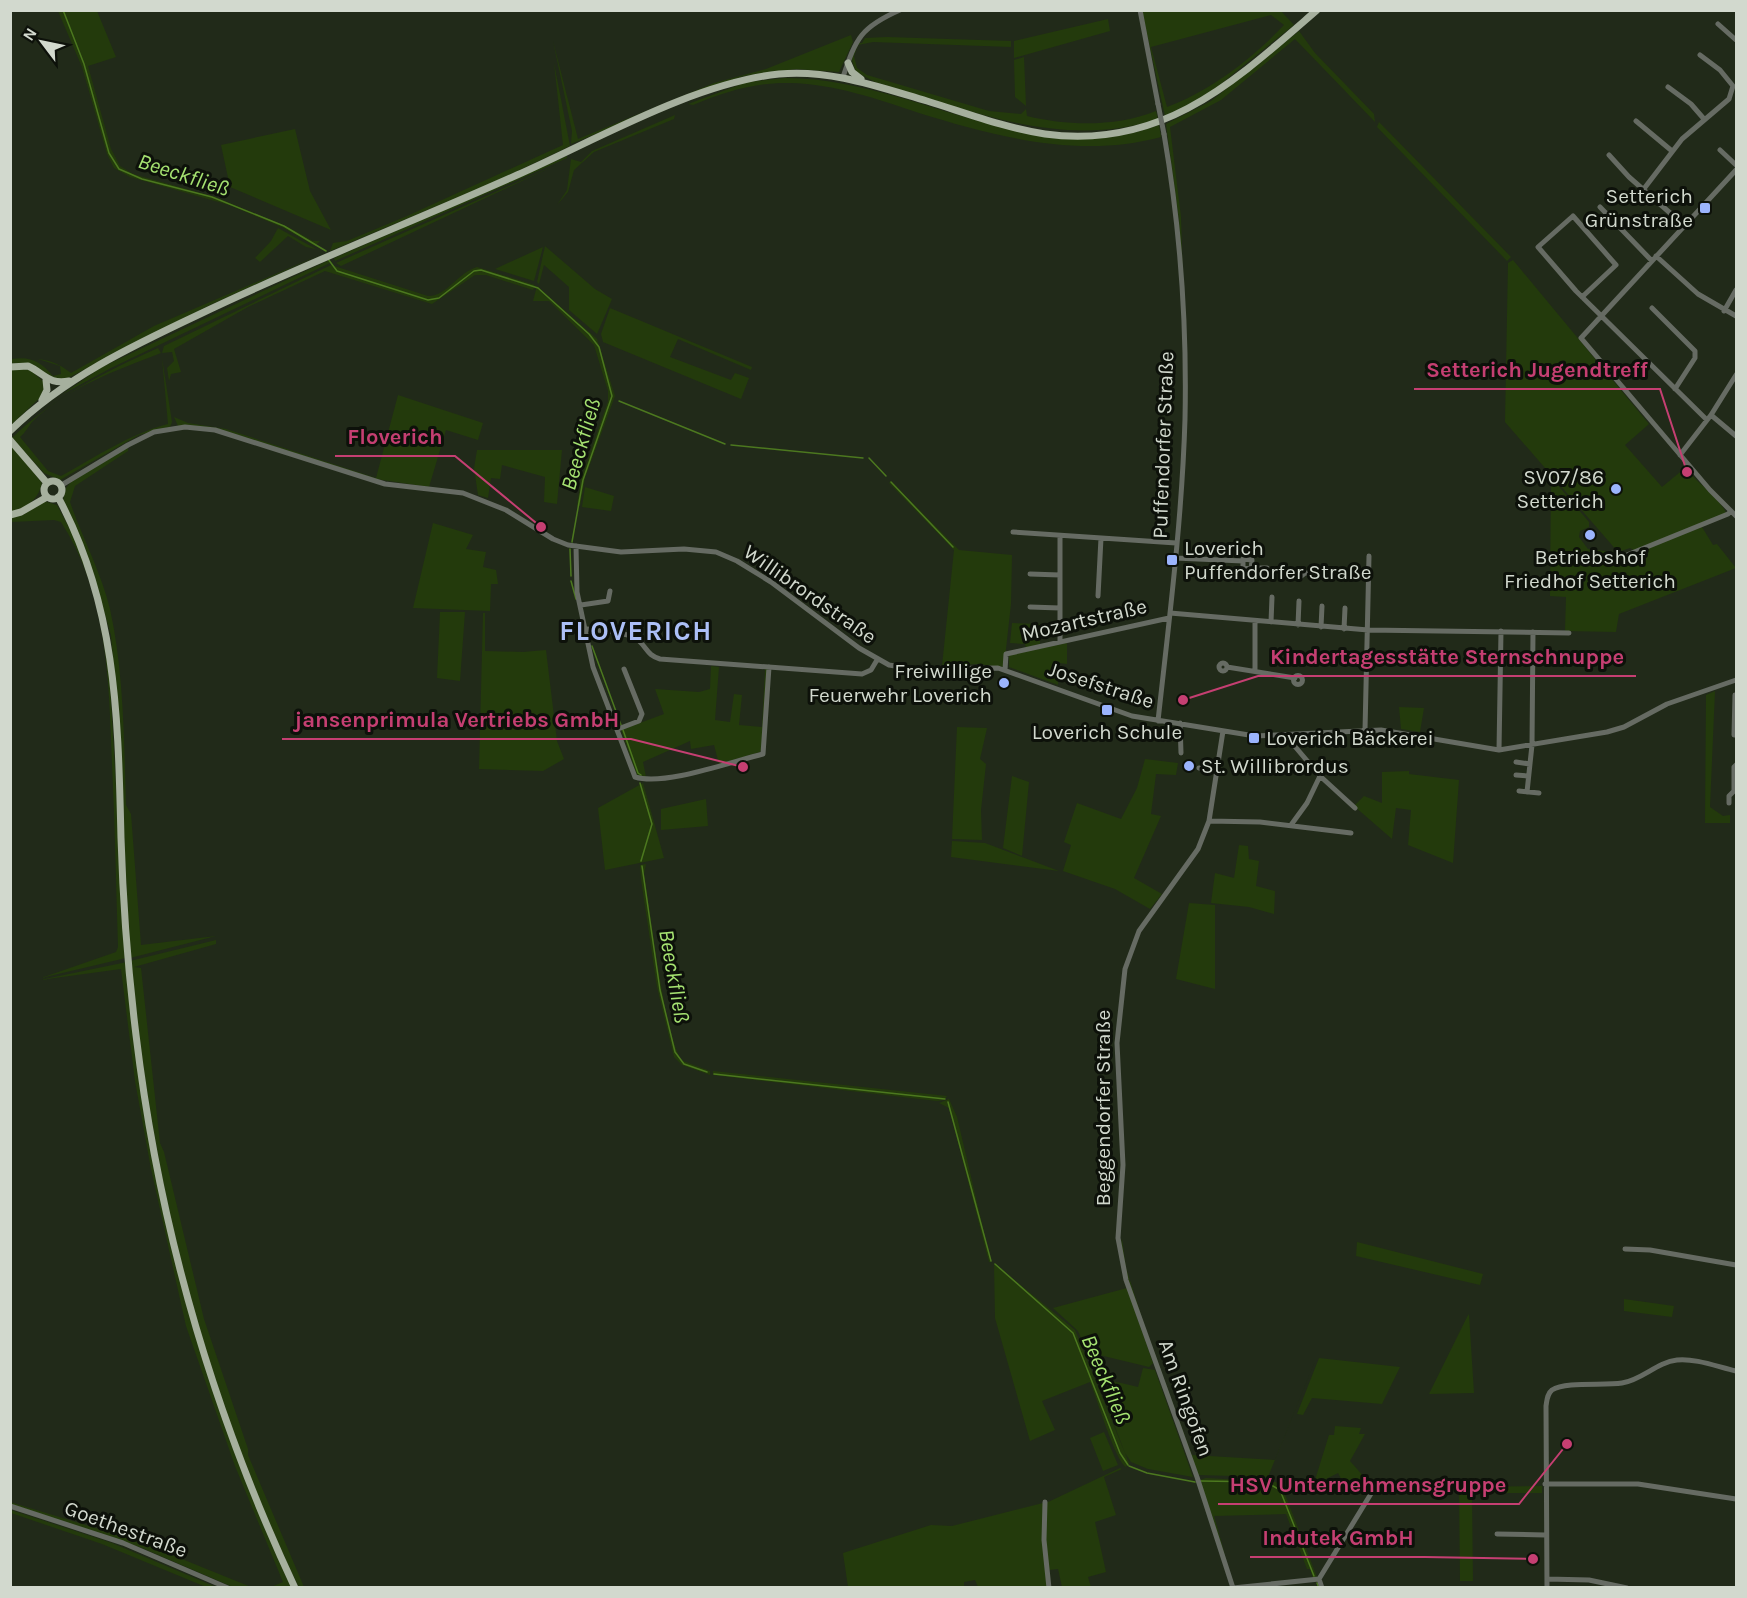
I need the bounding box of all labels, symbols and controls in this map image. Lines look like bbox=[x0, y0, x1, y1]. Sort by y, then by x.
north arrow bbox=[12, 12, 72, 72]
text: N bbox=[19, 24, 41, 44]
water label: Beeckfließ bbox=[135, 148, 233, 202]
place label: Setterich Grünstraße bbox=[1585, 184, 1693, 232]
marker: Setterich Grünstraße bbox=[1698, 201, 1712, 215]
callout: Setterich Jugendtreff bbox=[1414, 349, 1660, 389]
street label: Puffendorfer Straße bbox=[1148, 351, 1178, 539]
text: Setterich Jugendtreff bbox=[1426, 357, 1649, 383]
water label: Beeckfließ bbox=[555, 395, 607, 493]
callout: Floverich bbox=[335, 416, 455, 456]
text: Floverich bbox=[347, 424, 443, 450]
place label: SV07/86 Setterich bbox=[1517, 465, 1604, 513]
marker: SV07/86 Setterich bbox=[1609, 482, 1623, 496]
marker: Betriebshof Friedhof Setterich bbox=[1583, 528, 1597, 542]
place label: Loverich Puffendorfer Straße bbox=[1184, 536, 1372, 584]
street label: Willibrordstraße bbox=[739, 539, 881, 649]
place label: Betriebshof Friedhof Setterich bbox=[1504, 545, 1676, 593]
marker: Loverich Puffendorfer Straße bbox=[1165, 553, 1179, 567]
street label: Mozartstraße bbox=[1019, 594, 1149, 646]
district label: FLOVERICH bbox=[559, 615, 713, 647]
callout: Kindertagesstätte Sternschnuppe bbox=[1258, 636, 1636, 676]
text: Kindertagesstätte Sternschnuppe bbox=[1270, 644, 1624, 670]
street label: Josefstraße bbox=[1045, 657, 1157, 713]
place label: Freiwillige Feuerwehr Loverich bbox=[808, 659, 992, 707]
marker: Freiwillige Feuerwehr Loverich bbox=[997, 676, 1011, 690]
callout: jansenprimula Vertriebs GmbH bbox=[282, 699, 631, 739]
marker: Loverich Schule bbox=[1100, 703, 1114, 717]
text: jansenprimula Vertriebs GmbH bbox=[293, 707, 619, 733]
place label: Loverich Schule bbox=[1032, 720, 1182, 744]
place label: Loverich Bäckerei bbox=[1266, 726, 1434, 750]
marker: Loverich Bäckerei bbox=[1247, 731, 1261, 745]
place label: St. Willibrordus bbox=[1201, 754, 1349, 778]
marker: St. Willibrordus bbox=[1182, 759, 1196, 773]
water label: Beeckfließ bbox=[653, 927, 695, 1025]
street label: Beggendorfer Straße bbox=[1091, 1010, 1115, 1206]
water label: Beeckfließ bbox=[1076, 1331, 1137, 1428]
street label: Am Ringofen bbox=[1154, 1336, 1218, 1460]
callout: HSV Unternehmensgruppe bbox=[1218, 1464, 1519, 1504]
text: HSV Unternehmensgruppe bbox=[1230, 1472, 1506, 1498]
street label: Goethestraße bbox=[61, 1496, 191, 1562]
callout: Indutek GmbH bbox=[1250, 1517, 1425, 1557]
text: Indutek GmbH bbox=[1262, 1525, 1414, 1551]

